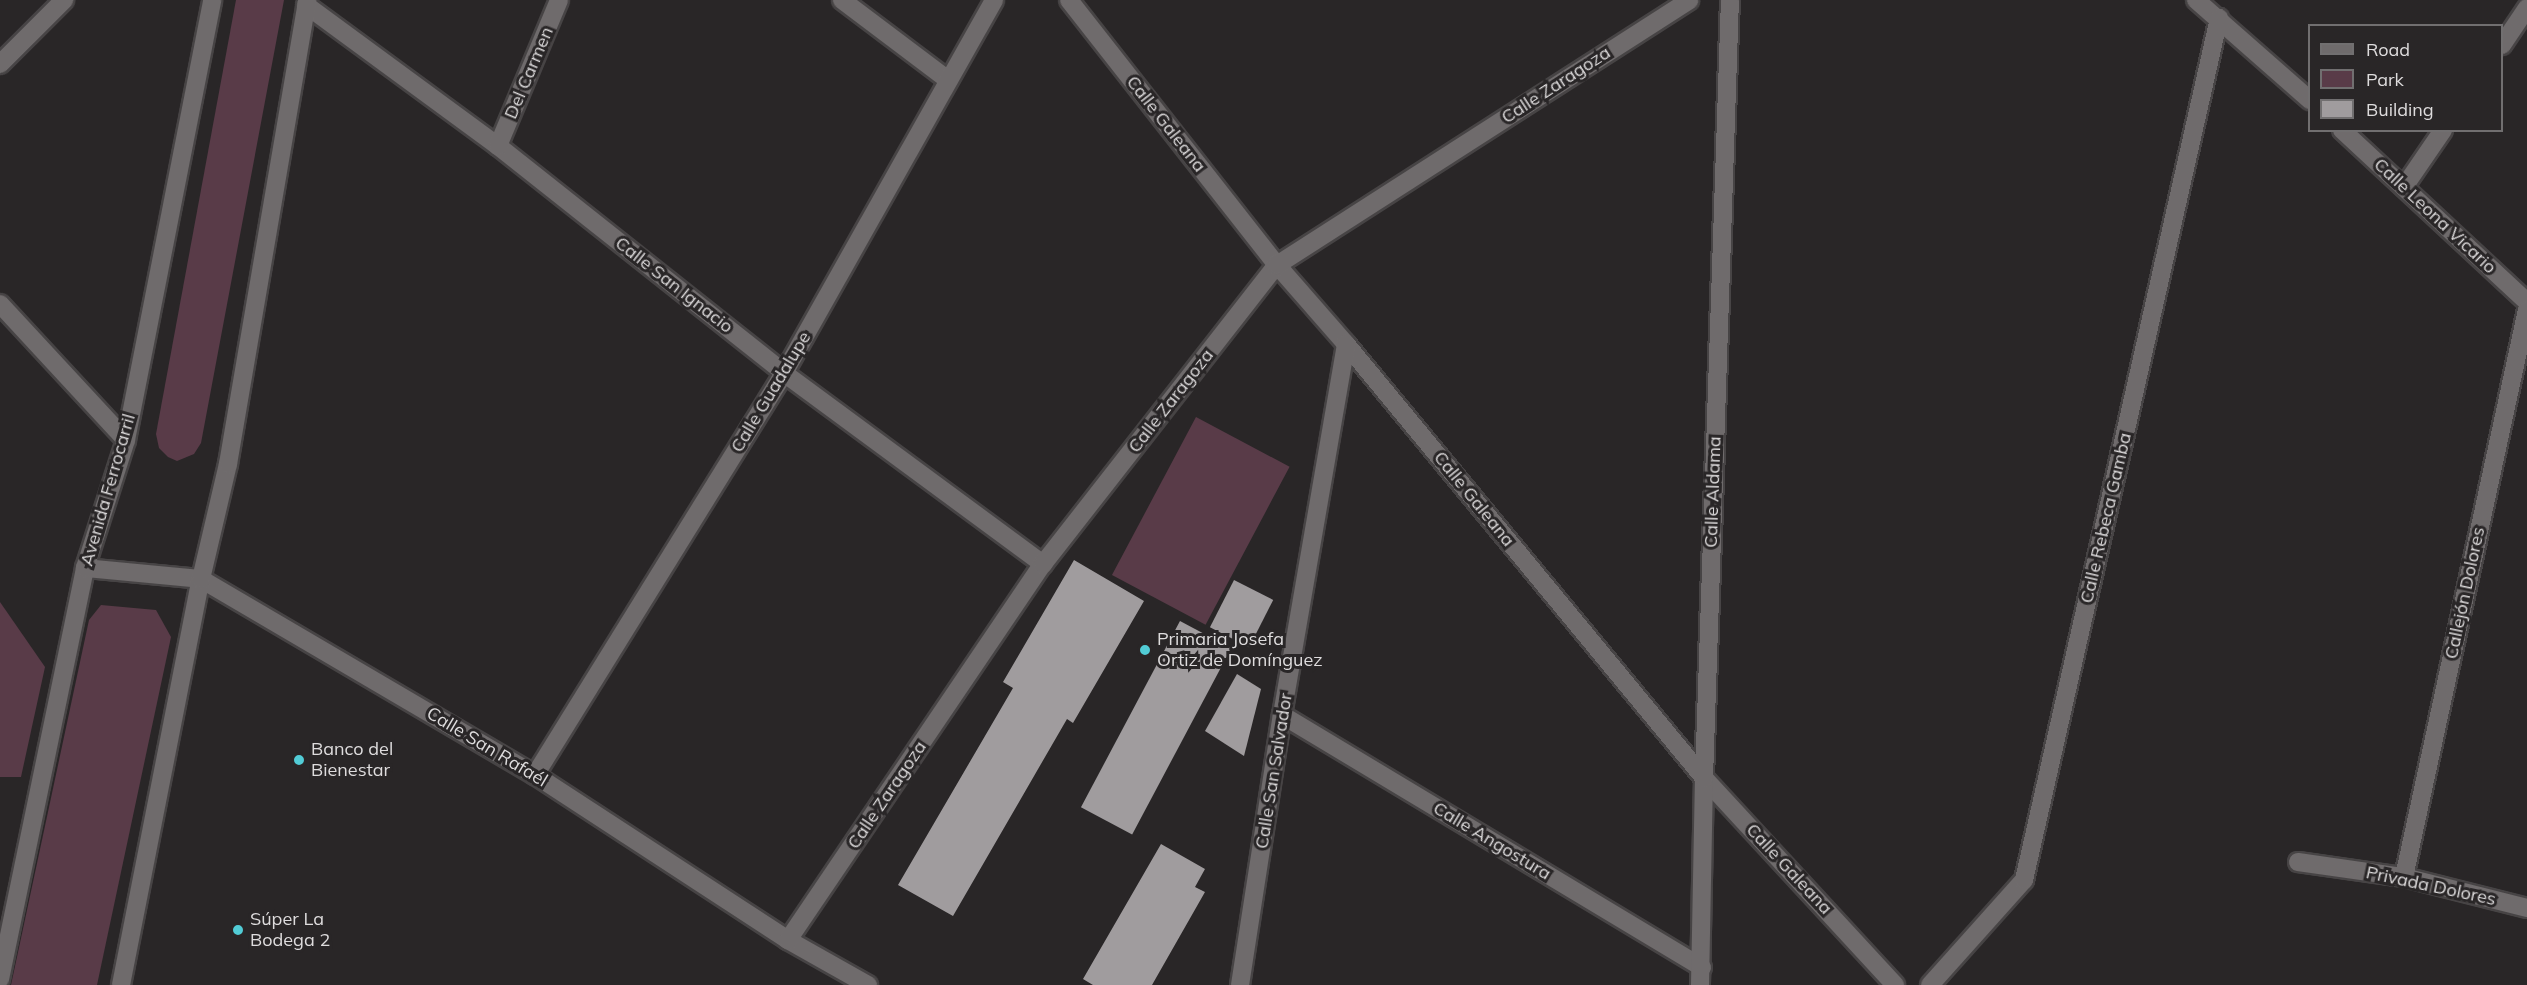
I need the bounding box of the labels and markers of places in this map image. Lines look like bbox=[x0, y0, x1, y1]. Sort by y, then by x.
place label: Primaria Josefa Ortiz de Domínguez bbox=[1157, 629, 1323, 672]
marker: Primaria Josefa Ortiz de Domínguez bbox=[1138, 643, 1152, 657]
place label: Banco del Bienestar bbox=[311, 739, 393, 782]
marker: Banco del Bienestar bbox=[292, 753, 306, 767]
place label: Súper La Bodega 2 bbox=[250, 909, 330, 952]
marker: Súper La Bodega 2 bbox=[231, 923, 245, 937]

